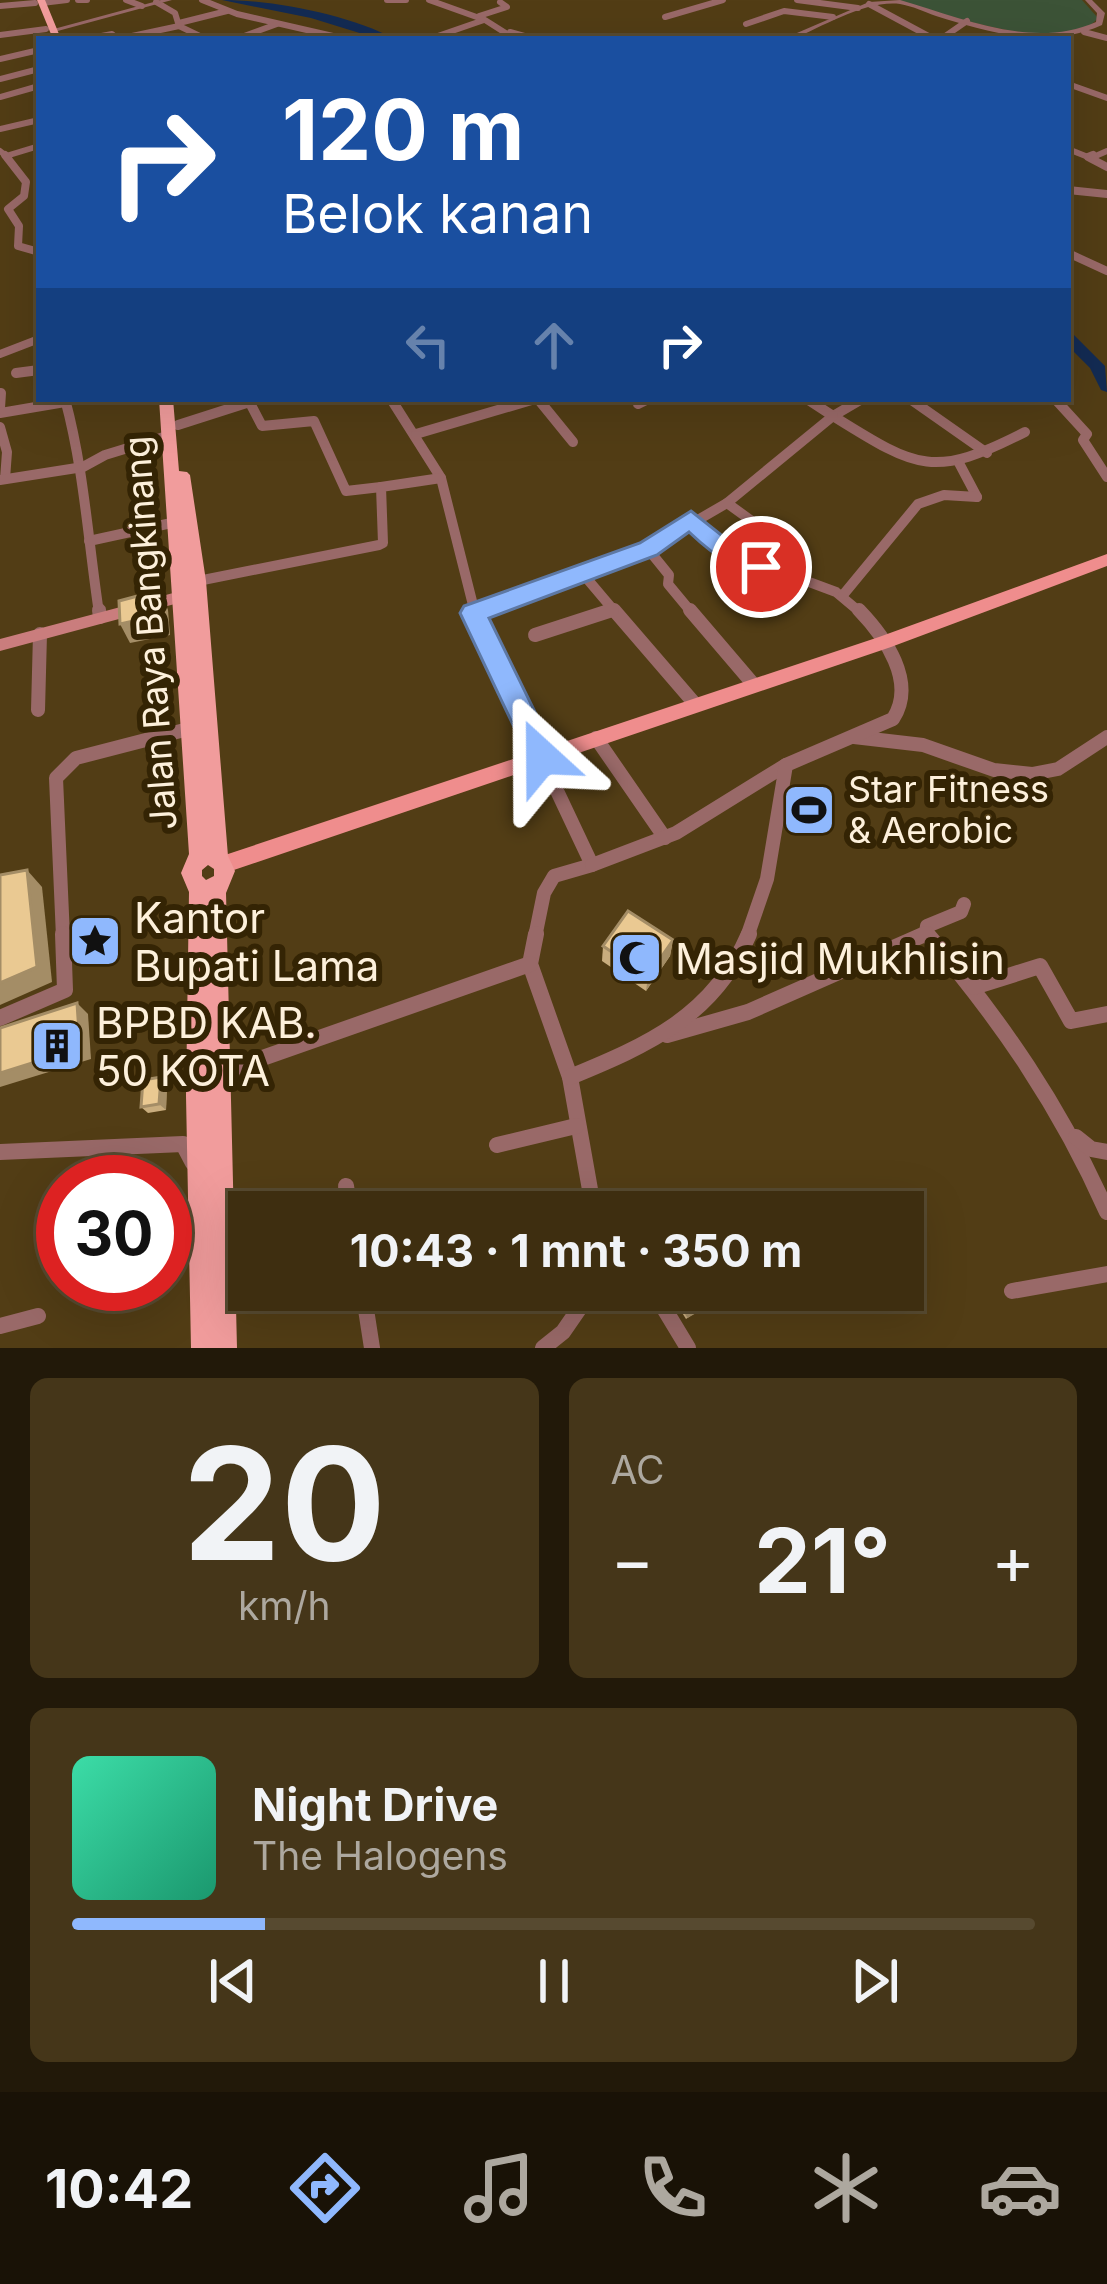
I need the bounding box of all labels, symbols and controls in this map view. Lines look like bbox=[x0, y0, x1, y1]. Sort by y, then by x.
text: 120 m bbox=[282, 79, 524, 180]
icon: right bbox=[84, 84, 240, 240]
text: Belok kanan bbox=[282, 181, 593, 246]
icon: left bbox=[395, 312, 461, 378]
icon: ahead bbox=[521, 312, 587, 378]
icon: right bbox=[647, 312, 713, 378]
street label: Jalan Raya Bangkinang bbox=[114, 435, 186, 831]
pin bbox=[710, 516, 812, 618]
icon: arrive bbox=[728, 534, 794, 600]
position arrow bbox=[479, 694, 605, 820]
place label: Star Fitness & Aerobic bbox=[848, 767, 1049, 852]
sports icon: Star Fitness & Aerobic bbox=[781, 782, 837, 838]
place label: Kantor Bupati Lama bbox=[134, 892, 379, 991]
place icon: Kantor Bupati Lama bbox=[67, 913, 123, 969]
mosque icon: Masjid Mukhlisin bbox=[608, 930, 664, 986]
place label: Masjid Mukhlisin bbox=[675, 933, 1005, 984]
place label: BPBD KAB. 50 KOTA bbox=[96, 997, 317, 1096]
building icon: BPBD KAB. 50 KOTA bbox=[29, 1018, 85, 1074]
speed limit sign: 30 bbox=[36, 1155, 192, 1311]
text: 10:43 · 1 mnt · 350 m bbox=[350, 1223, 802, 1278]
text: 20 bbox=[183, 1409, 386, 1598]
text: AC bbox=[611, 1446, 665, 1493]
text: 21° bbox=[754, 1506, 891, 1615]
text: − bbox=[611, 1520, 654, 1600]
text: + bbox=[991, 1520, 1035, 1600]
text: km/h bbox=[238, 1582, 331, 1629]
text: Night Drive bbox=[252, 1777, 498, 1832]
text: The Halogens bbox=[252, 1832, 508, 1879]
icon: previous bbox=[200, 1948, 266, 2014]
icon: pause bbox=[521, 1948, 587, 2014]
icon: next bbox=[842, 1948, 908, 2014]
icon: directions bbox=[283, 2146, 367, 2230]
icon: music bbox=[457, 2146, 541, 2230]
icon: phone bbox=[631, 2146, 715, 2230]
icon: climate bbox=[804, 2146, 888, 2230]
icon: car bbox=[978, 2146, 1062, 2230]
text: 10:42 bbox=[45, 2156, 193, 2221]

